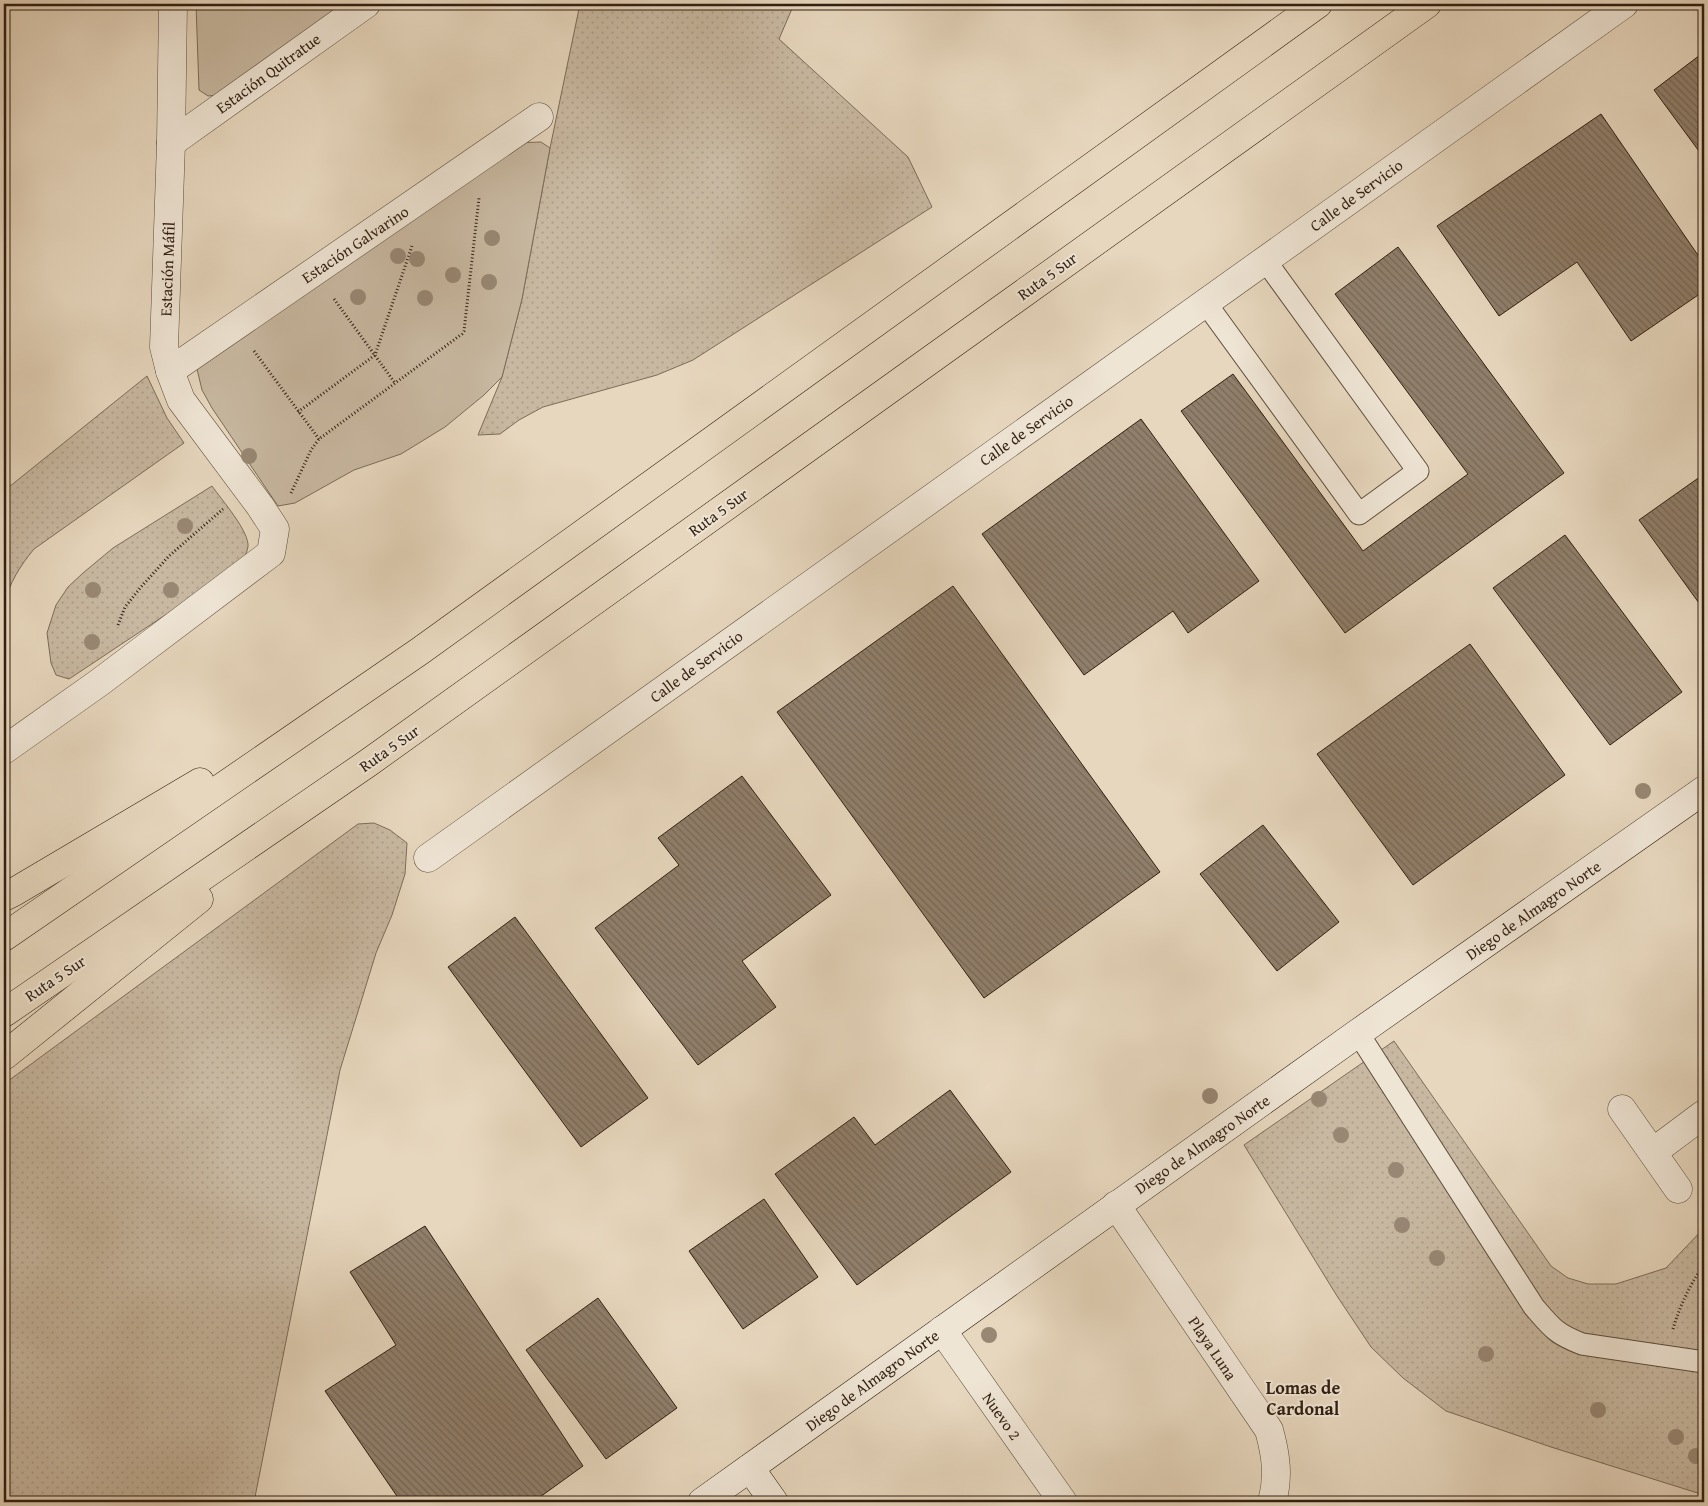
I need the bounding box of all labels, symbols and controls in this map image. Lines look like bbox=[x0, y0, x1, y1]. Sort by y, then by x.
street label: Estación Quitratue bbox=[211, 27, 325, 119]
street label: Calle de Servicio bbox=[1304, 153, 1408, 237]
street label: Estación Galvarino bbox=[297, 199, 413, 289]
street label: Estación Máfil bbox=[153, 221, 181, 317]
street label: Ruta 5 Sur bbox=[1012, 246, 1082, 306]
street label: Calle de Servicio bbox=[974, 389, 1078, 471]
street label: Ruta 5 Sur bbox=[683, 482, 753, 542]
street label: Calle de Servicio bbox=[644, 624, 748, 708]
street label: Ruta 5 Sur bbox=[354, 718, 424, 778]
street label: Diego de Almagro Norte bbox=[1461, 854, 1605, 966]
street label: Ruta 5 Sur bbox=[20, 949, 91, 1007]
street label: Diego de Almagro Norte bbox=[1130, 1088, 1274, 1200]
street label: Playa Luna bbox=[1183, 1311, 1243, 1385]
street label: Diego de Almagro Norte bbox=[800, 1323, 944, 1437]
district label: Lomas de Cardonal bbox=[1266, 1374, 1340, 1422]
street label: Nuevo 2 bbox=[977, 1387, 1027, 1445]

